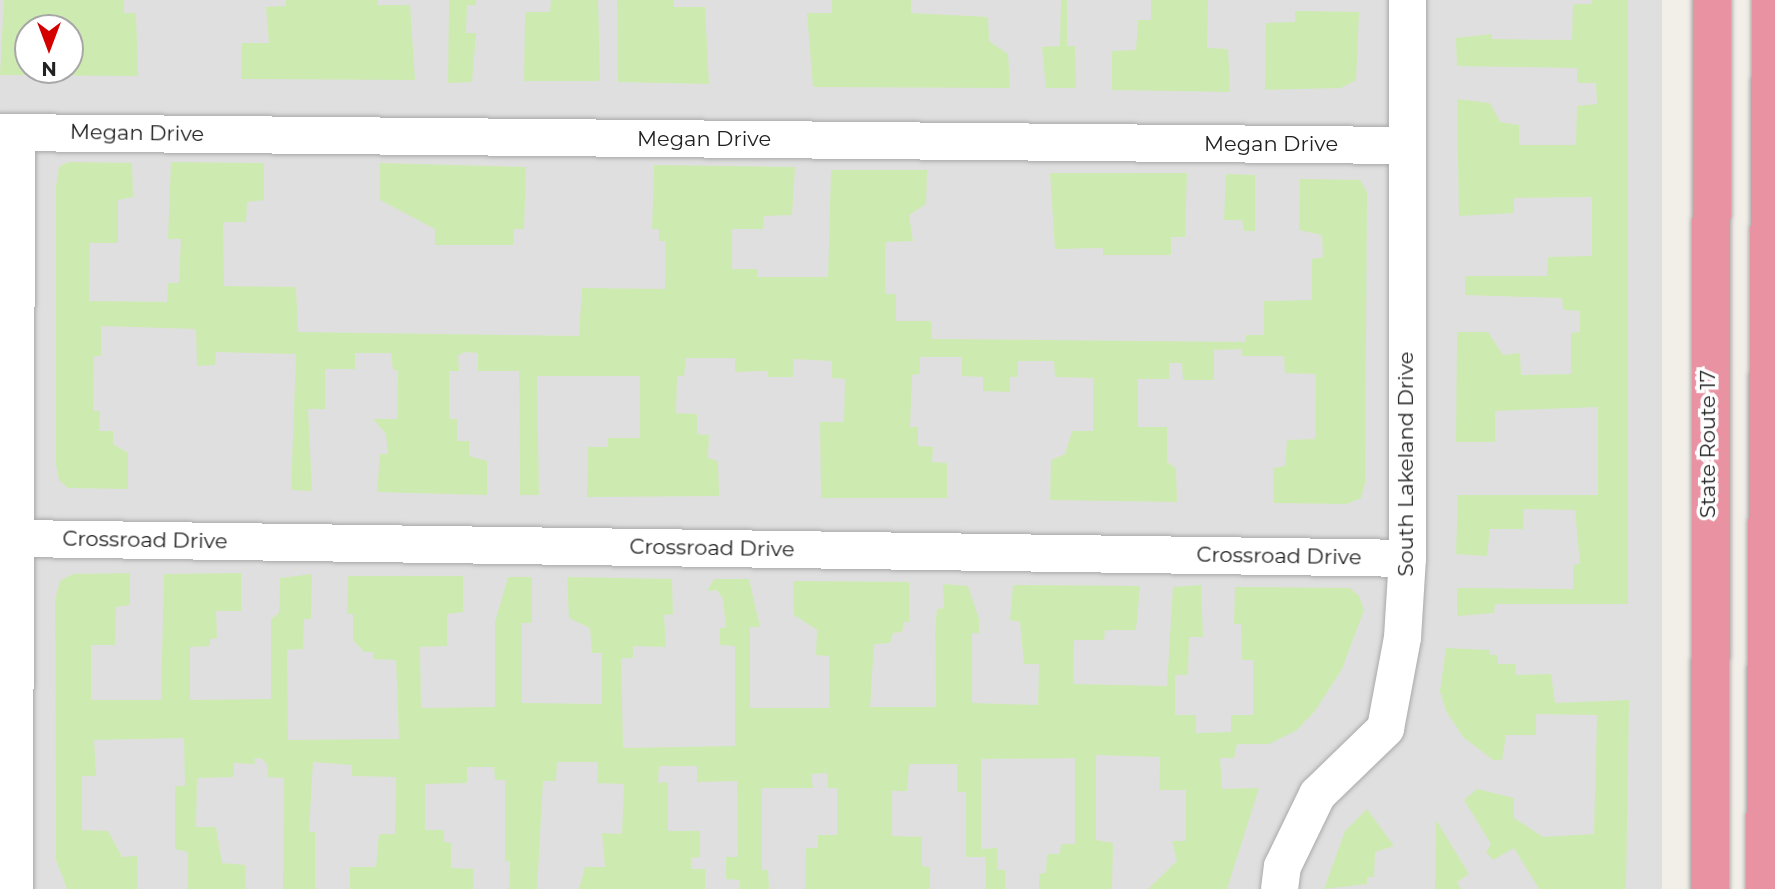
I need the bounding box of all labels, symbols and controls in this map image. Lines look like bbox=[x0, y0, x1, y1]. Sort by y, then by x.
north arrow bbox=[14, 14, 84, 84]
text: N bbox=[41, 57, 57, 80]
street label: Megan Drive bbox=[70, 119, 204, 147]
street label: Megan Drive bbox=[637, 126, 771, 152]
street label: Megan Drive bbox=[1204, 131, 1338, 157]
street label: South Lakeland Drive bbox=[1393, 352, 1419, 576]
street label: State Route 17 bbox=[1695, 370, 1721, 518]
street label: Crossroad Drive bbox=[62, 526, 228, 554]
street label: Crossroad Drive bbox=[629, 534, 795, 562]
street label: Crossroad Drive bbox=[1196, 542, 1362, 570]

